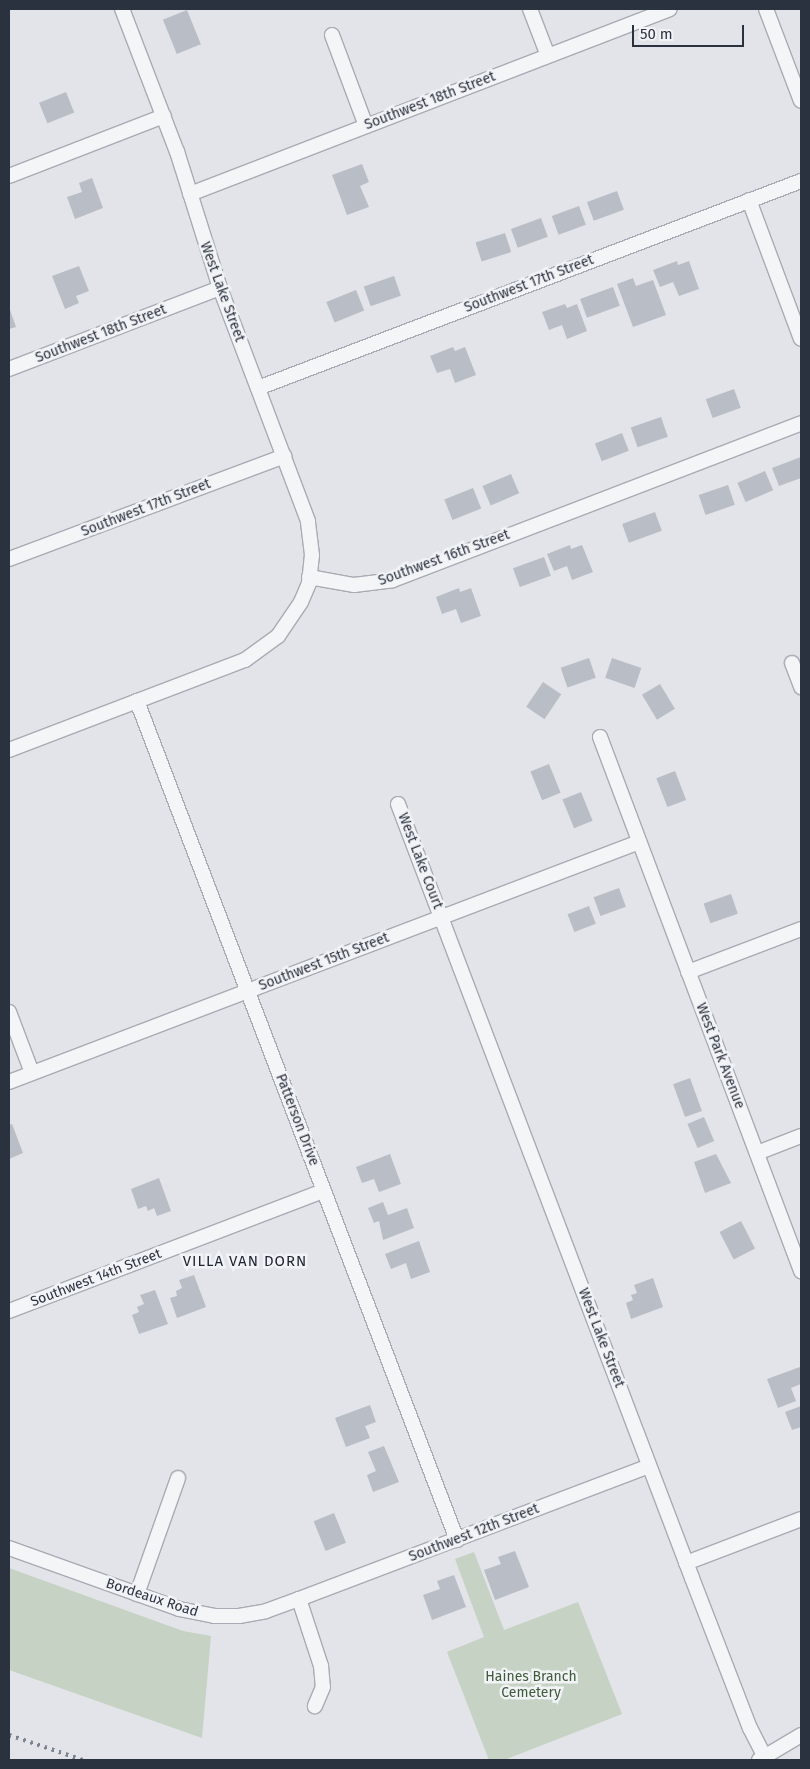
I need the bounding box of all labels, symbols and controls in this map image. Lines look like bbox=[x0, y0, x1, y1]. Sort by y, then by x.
scale bar bbox=[635, 15, 748, 47]
text: 50 m bbox=[640, 25, 673, 43]
street label: Southwest 18th Street bbox=[362, 68, 498, 134]
street label: West Lake Street bbox=[196, 240, 248, 344]
street label: Southwest 17th Street bbox=[462, 252, 596, 316]
street label: Southwest 18th Street bbox=[33, 301, 169, 367]
street label: Southwest 17th Street bbox=[79, 476, 213, 540]
street label: Southwest 16th Street bbox=[376, 526, 512, 590]
street label: West Lake Court bbox=[394, 811, 446, 911]
street label: Southwest 15th Street bbox=[257, 929, 391, 995]
street label: West Park Avenue bbox=[692, 1001, 748, 1111]
street label: Patterson Drive bbox=[272, 1072, 322, 1168]
street label: Southwest 14th Street bbox=[28, 1245, 164, 1311]
district label: VILLA VAN DORN bbox=[181, 1253, 309, 1271]
street label: West Lake Street bbox=[574, 1286, 628, 1390]
street label: Southwest 12th Street bbox=[407, 1500, 541, 1566]
street label: Bordeaux Road bbox=[104, 1575, 200, 1621]
park label: Haines Branch Cemetery bbox=[485, 1669, 577, 1701]

